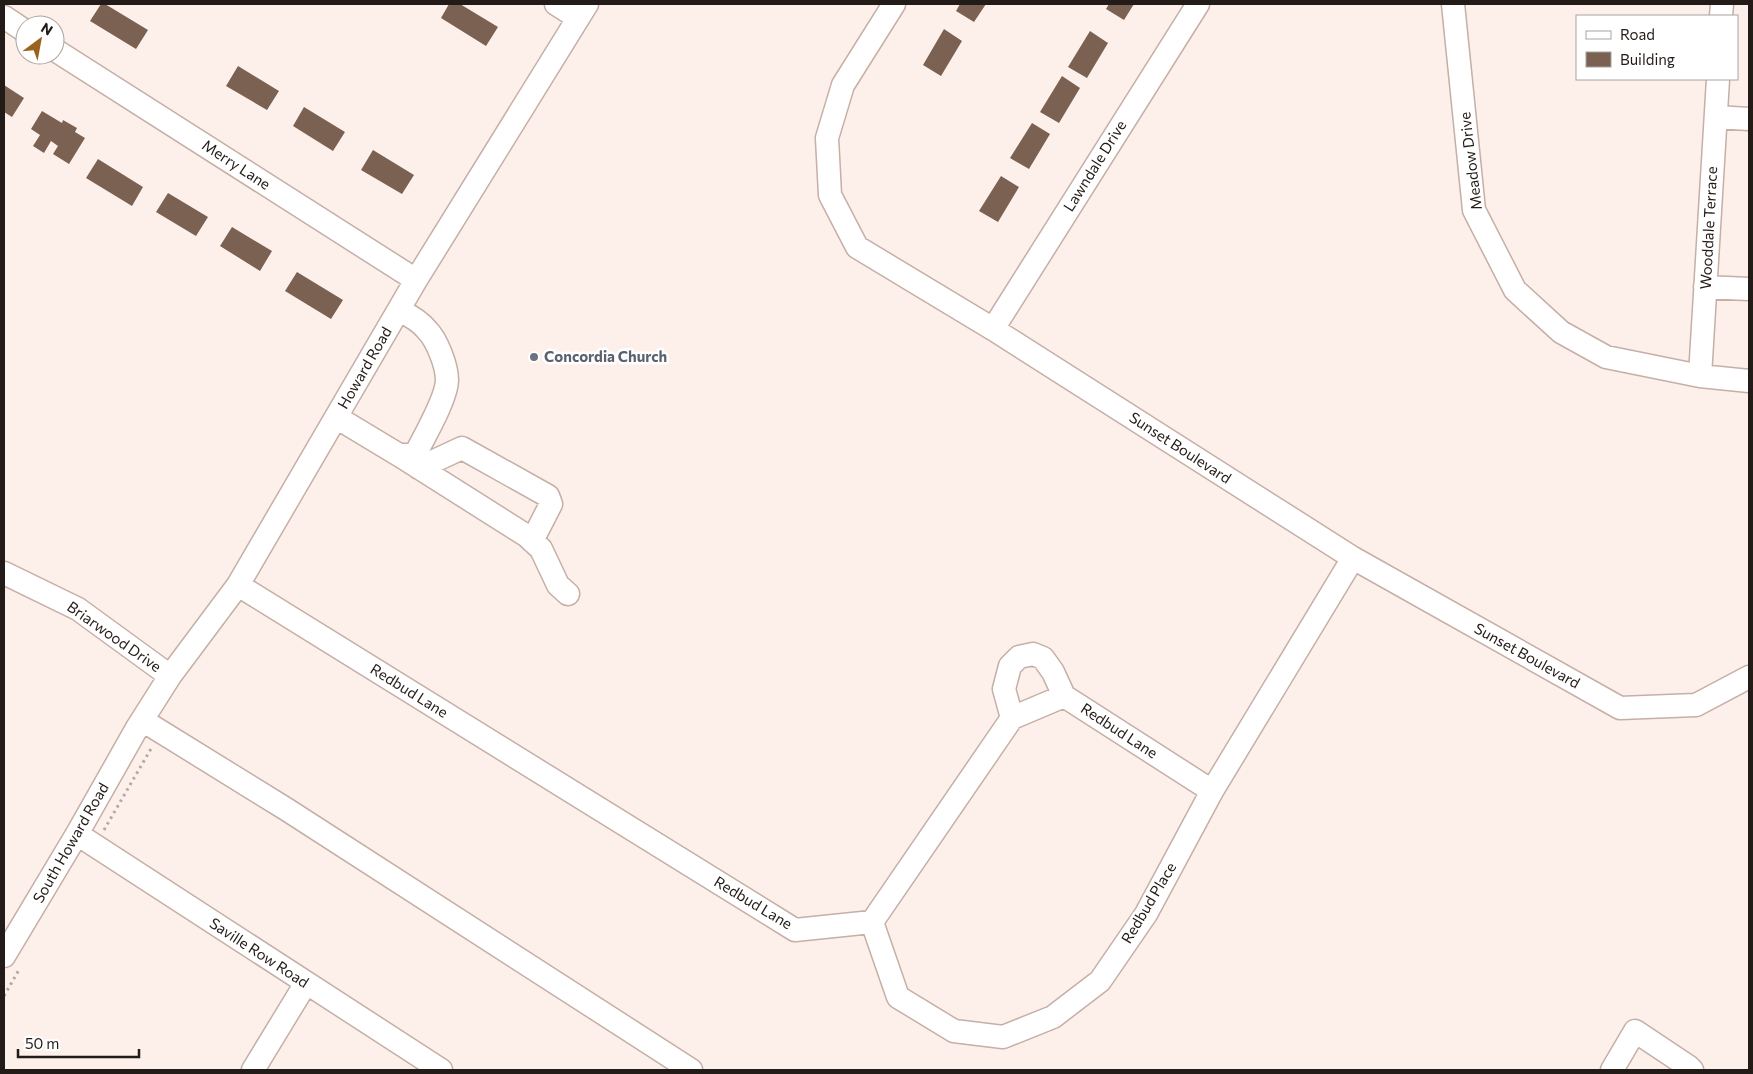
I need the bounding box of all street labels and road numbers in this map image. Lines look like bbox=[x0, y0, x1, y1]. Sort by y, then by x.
street label: Meadow Drive bbox=[1455, 111, 1485, 211]
street label: Lawndale Drive bbox=[1059, 116, 1129, 214]
street label: Merry Lane bbox=[199, 135, 274, 193]
street label: Wooddale Terrace bbox=[1696, 166, 1720, 290]
street label: Howard Road bbox=[333, 323, 395, 412]
street label: Sunset Boulevard bbox=[1126, 408, 1235, 487]
street label: Briarwood Drive bbox=[64, 597, 165, 675]
street label: Sunset Boulevard bbox=[1472, 619, 1583, 692]
street label: Redbud Lane bbox=[368, 659, 452, 721]
street label: Redbud Lane bbox=[1078, 699, 1161, 762]
street label: South Howard Road bbox=[28, 779, 112, 906]
street label: Redbud Place bbox=[1117, 859, 1179, 946]
street label: Redbud Lane bbox=[711, 872, 796, 933]
street label: Saville Row Road bbox=[207, 913, 312, 991]

